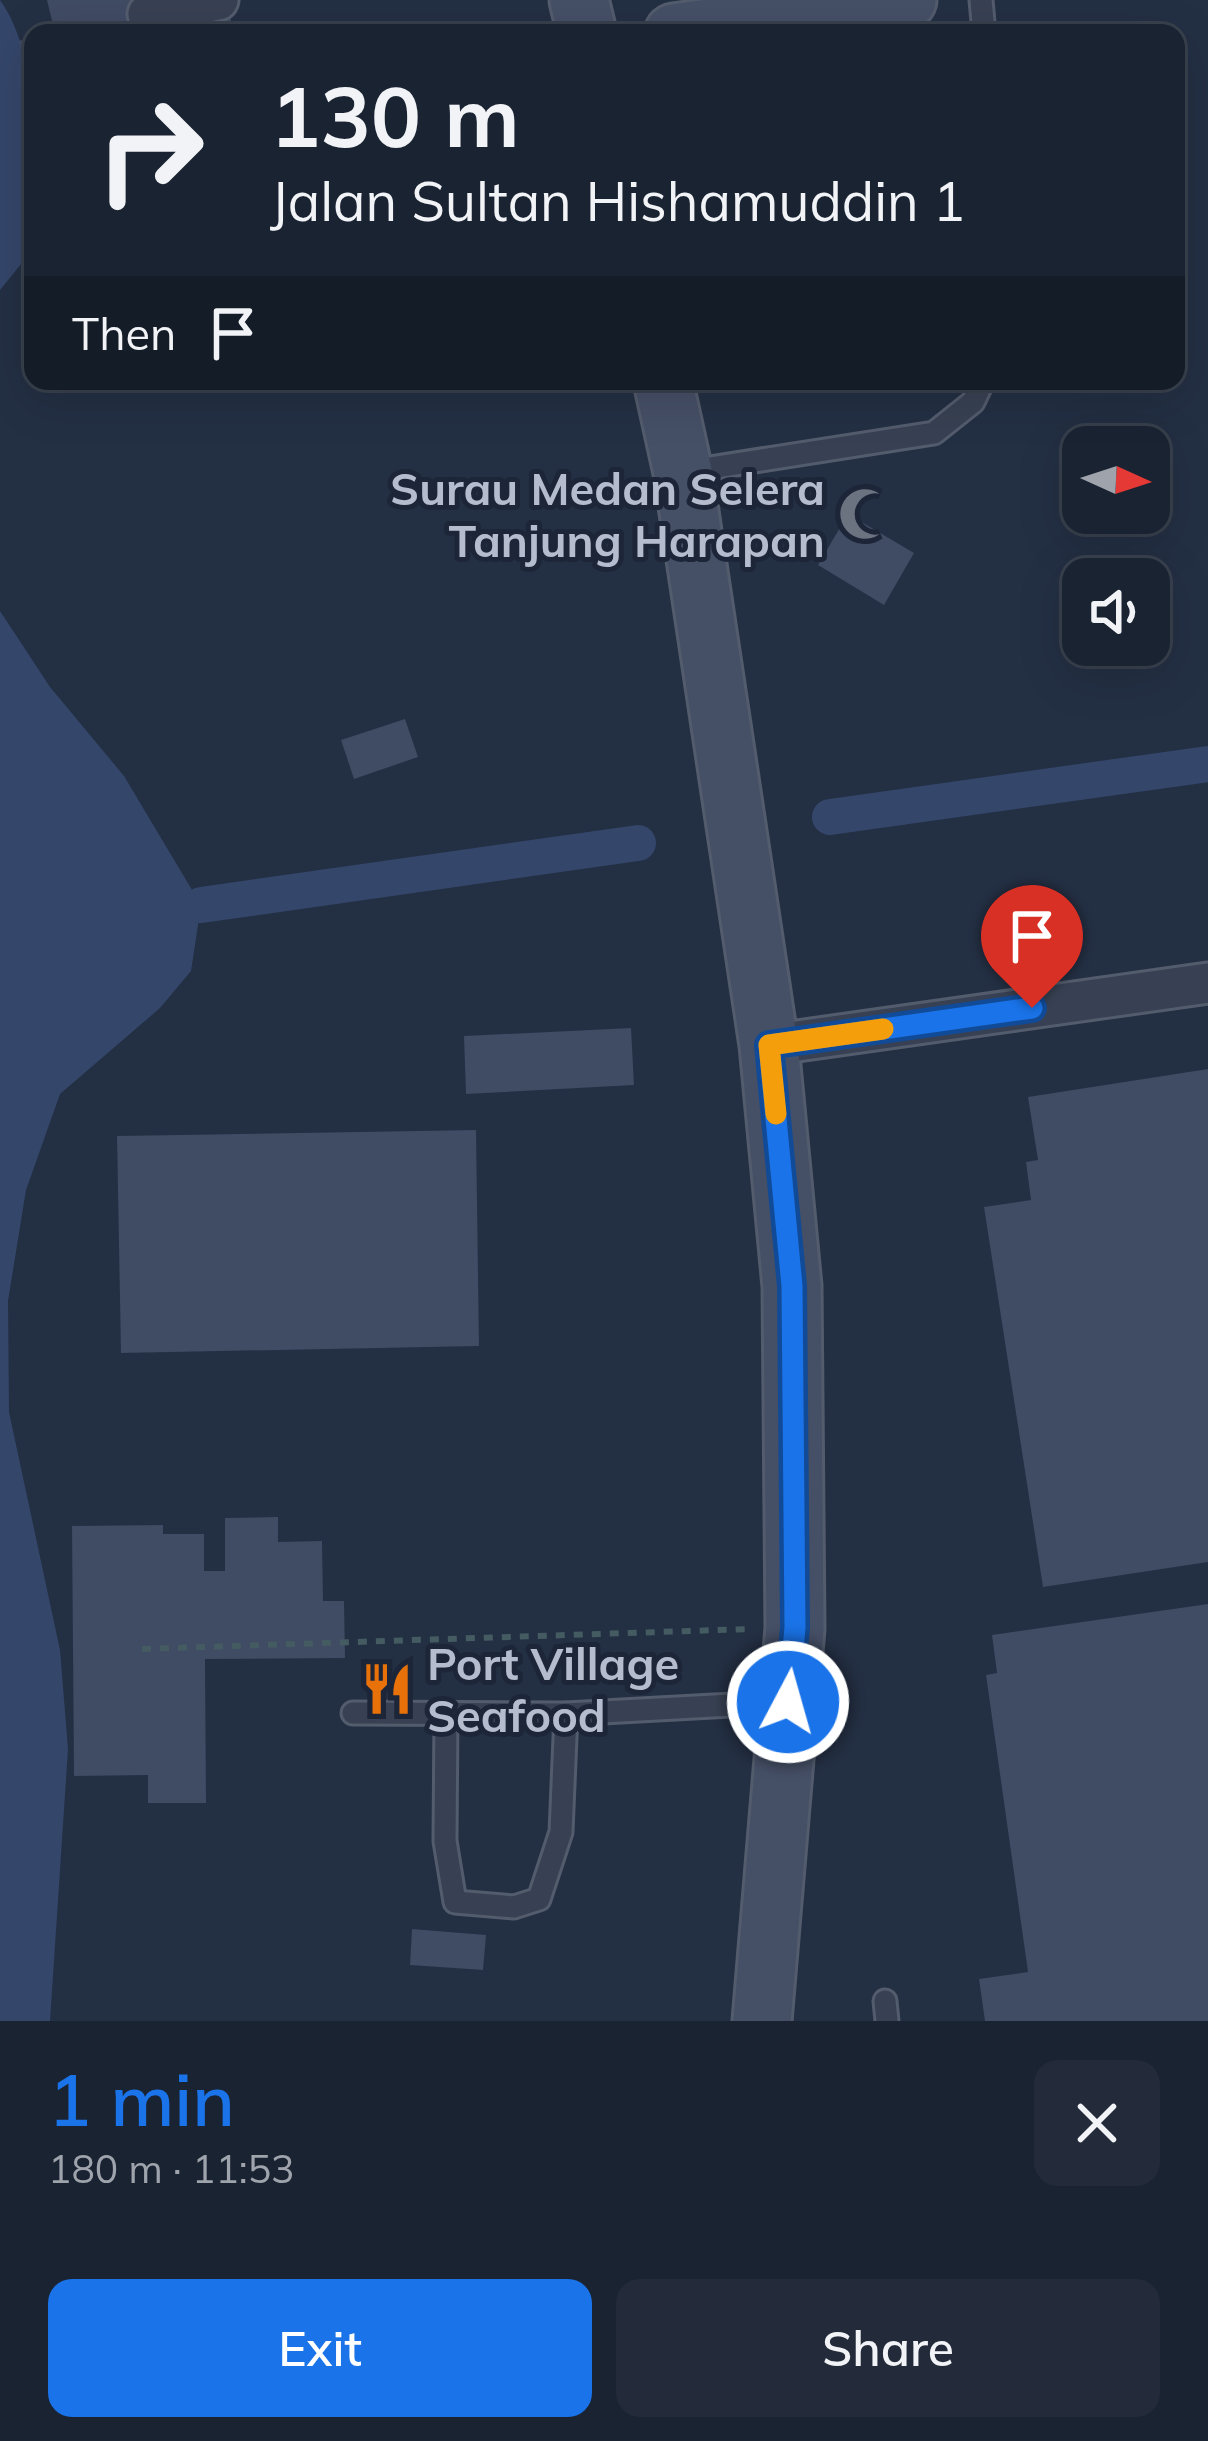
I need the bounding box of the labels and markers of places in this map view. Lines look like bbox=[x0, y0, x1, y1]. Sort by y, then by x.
place label: Surau Medan Selera Tanjung Harapan bbox=[390, 460, 825, 568]
mosque icon: Surau Medan Selera Tanjung Harapan bbox=[836, 485, 894, 543]
pin bbox=[981, 885, 1083, 1008]
place label: Port Village Seafood bbox=[427, 1635, 679, 1743]
restaurant icon: Port Village Seafood bbox=[358, 1660, 416, 1718]

